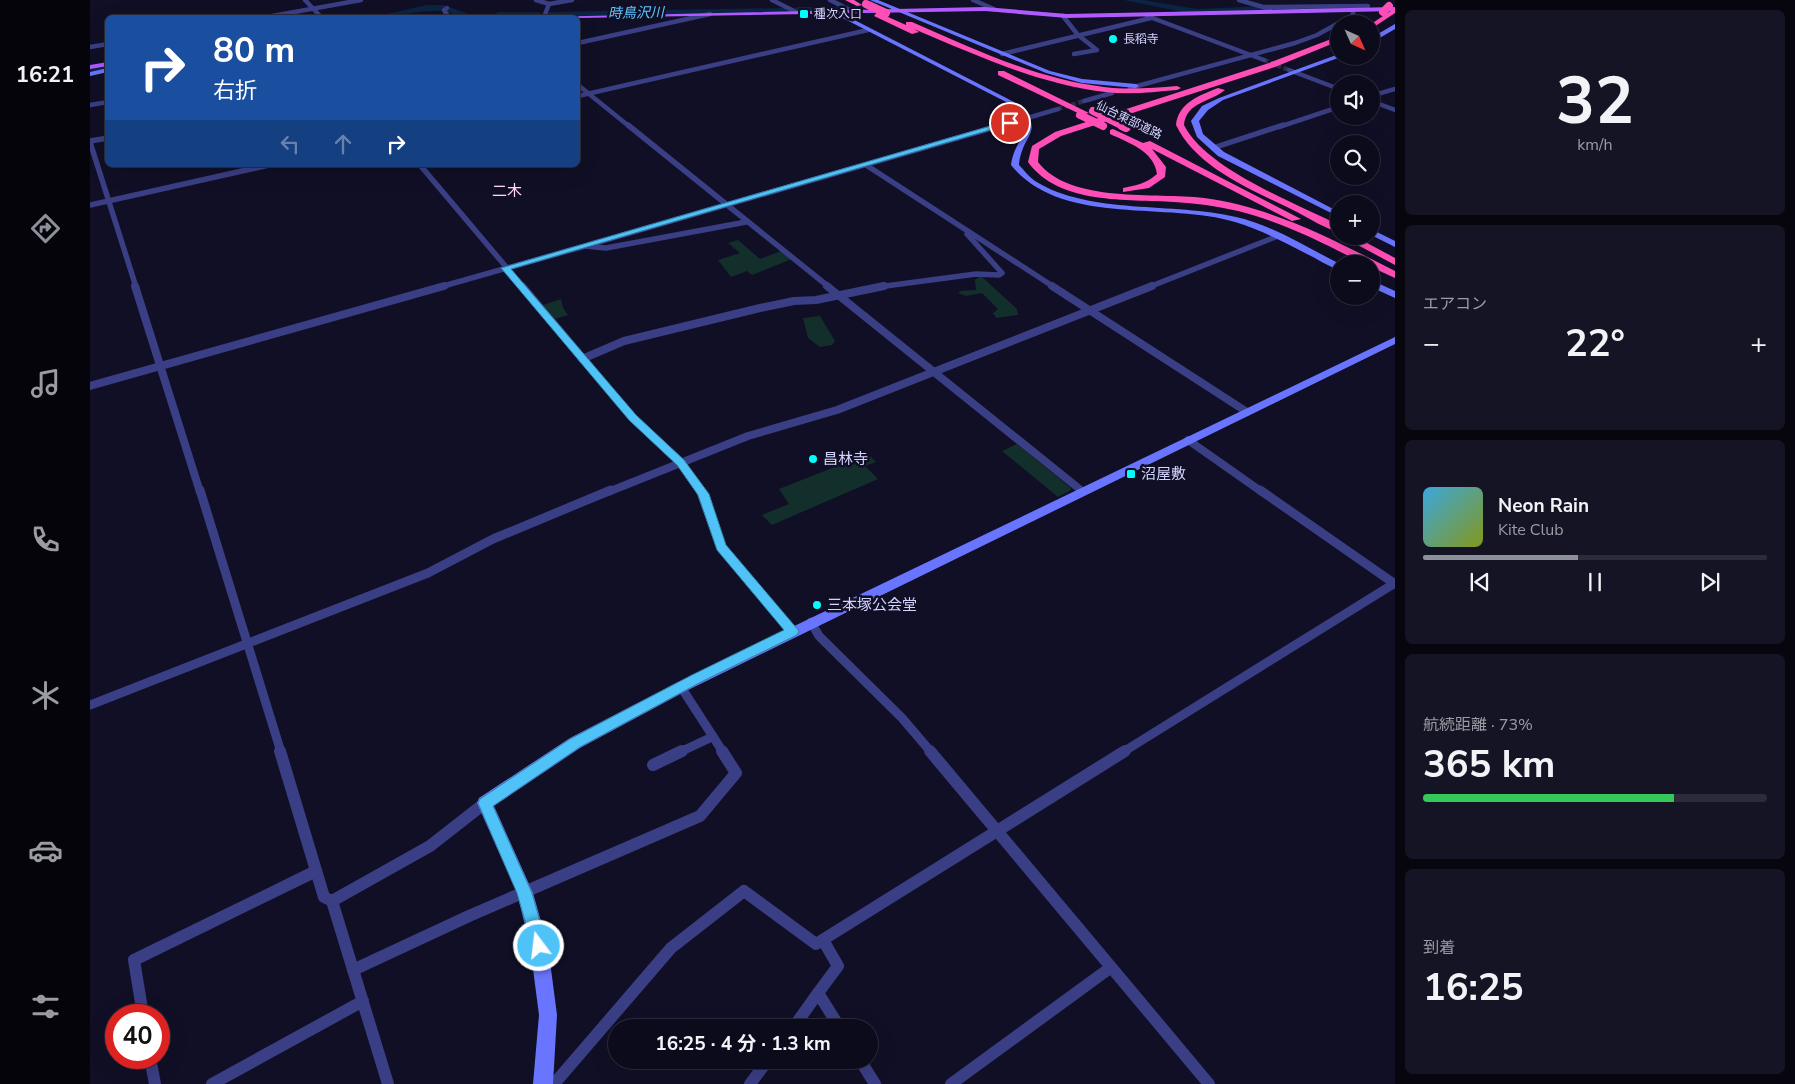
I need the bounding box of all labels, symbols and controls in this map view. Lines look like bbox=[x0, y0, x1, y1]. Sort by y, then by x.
water label: 時鳥沢川 bbox=[608, 3, 666, 23]
place label: 種次入口 bbox=[814, 6, 862, 22]
marker: 種次入口 bbox=[798, 8, 810, 20]
north arrow bbox=[1330, 15, 1380, 65]
map controls bbox=[1330, 15, 1380, 305]
text: 80 m bbox=[213, 27, 295, 74]
place label: 長稻寺 bbox=[1123, 31, 1159, 47]
marker: 長稻寺 bbox=[1107, 33, 1119, 45]
icon: right bbox=[130, 35, 195, 100]
text: 32 bbox=[1556, 57, 1634, 146]
text: 16:21 bbox=[16, 60, 74, 90]
button: sound bbox=[1330, 75, 1380, 125]
text: 右折 bbox=[213, 76, 257, 106]
street label: 仙台東部道路 bbox=[1093, 97, 1165, 143]
pin bbox=[989, 102, 1031, 144]
icon: arrive bbox=[996, 109, 1024, 137]
icon: left bbox=[276, 130, 304, 158]
icon: ahead bbox=[329, 130, 357, 158]
icon: right bbox=[382, 130, 410, 158]
text: km/h bbox=[1577, 134, 1613, 156]
button: search bbox=[1330, 135, 1380, 185]
district label: 二木 bbox=[492, 181, 522, 201]
button: + bbox=[1330, 195, 1380, 245]
icon: directions bbox=[28, 211, 63, 246]
button: − bbox=[1330, 255, 1380, 305]
text: エアコン bbox=[1423, 293, 1487, 315]
text: 22° bbox=[1565, 318, 1625, 369]
text: − bbox=[1423, 325, 1440, 363]
text: + bbox=[1750, 325, 1767, 363]
icon: music bbox=[28, 366, 63, 401]
place label: 昌林寺 bbox=[823, 449, 868, 469]
marker: 昌林寺 bbox=[807, 453, 819, 465]
place label: 沼屋敷 bbox=[1141, 464, 1186, 484]
marker: 沼屋敷 bbox=[1125, 468, 1137, 480]
text: Neon Rain bbox=[1498, 493, 1589, 519]
text: Kite Club bbox=[1498, 519, 1564, 541]
icon: phone bbox=[28, 522, 63, 557]
icon: previous bbox=[1466, 568, 1494, 596]
icon: pause bbox=[1581, 568, 1609, 596]
icon: next bbox=[1696, 568, 1724, 596]
place label: 三本塚公会堂 bbox=[827, 595, 917, 615]
marker: 三本塚公会堂 bbox=[811, 599, 823, 611]
icon: climate bbox=[28, 678, 63, 713]
text: 航続距離 · 73% bbox=[1423, 714, 1533, 736]
text: 365 km bbox=[1423, 739, 1555, 790]
icon: car bbox=[28, 833, 63, 868]
position arrow bbox=[512, 919, 564, 971]
text: 到着 bbox=[1423, 937, 1455, 959]
text: 16:25 bbox=[1423, 962, 1524, 1013]
icon: filters bbox=[28, 989, 63, 1024]
speed limit sign: 40 bbox=[105, 1004, 170, 1069]
text: 16:25 · 4 分 · 1.3 km bbox=[655, 1031, 831, 1057]

